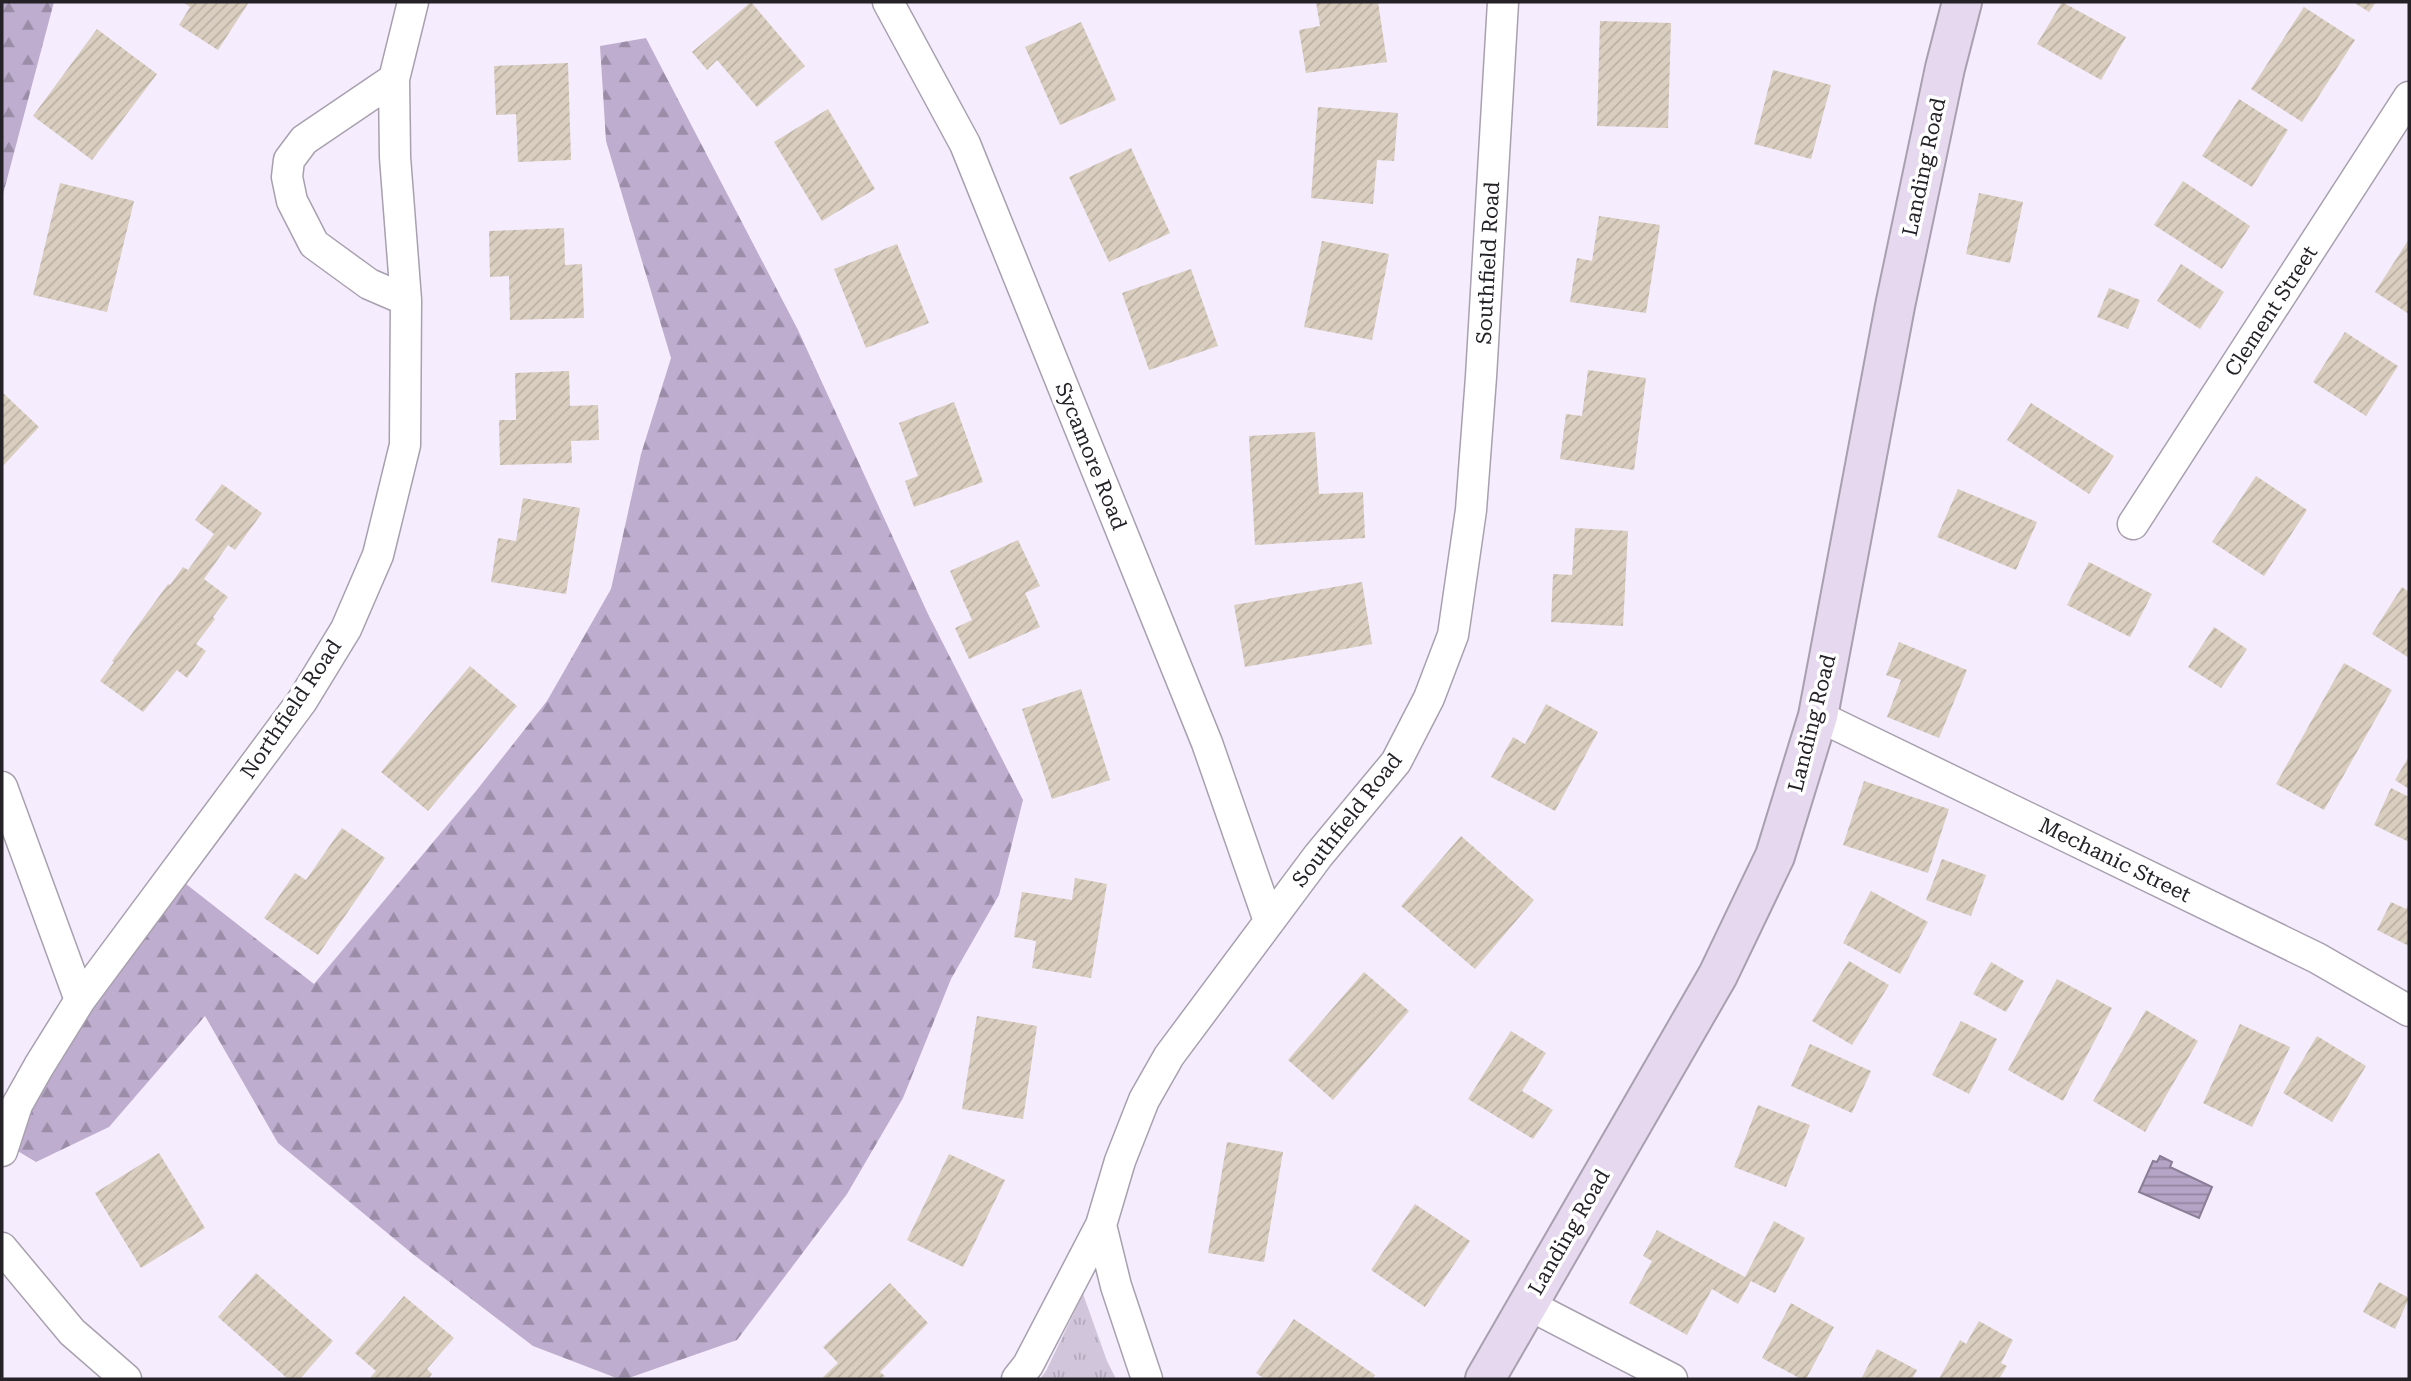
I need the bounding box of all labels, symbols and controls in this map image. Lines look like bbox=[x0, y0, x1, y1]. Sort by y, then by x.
street label: Landing Road bbox=[1898, 95, 1950, 238]
street label: Southfield Road bbox=[1472, 180, 1504, 345]
street label: Clement Street bbox=[2220, 241, 2322, 381]
street label: Sycamore Road bbox=[1050, 379, 1132, 534]
street label: Northfield Road bbox=[236, 635, 347, 783]
street label: Landing Road bbox=[1783, 651, 1841, 794]
street label: Southfield Road bbox=[1287, 748, 1407, 892]
street label: Mechanic Street bbox=[2035, 813, 2195, 907]
street label: Landing Road bbox=[1523, 1165, 1615, 1299]

